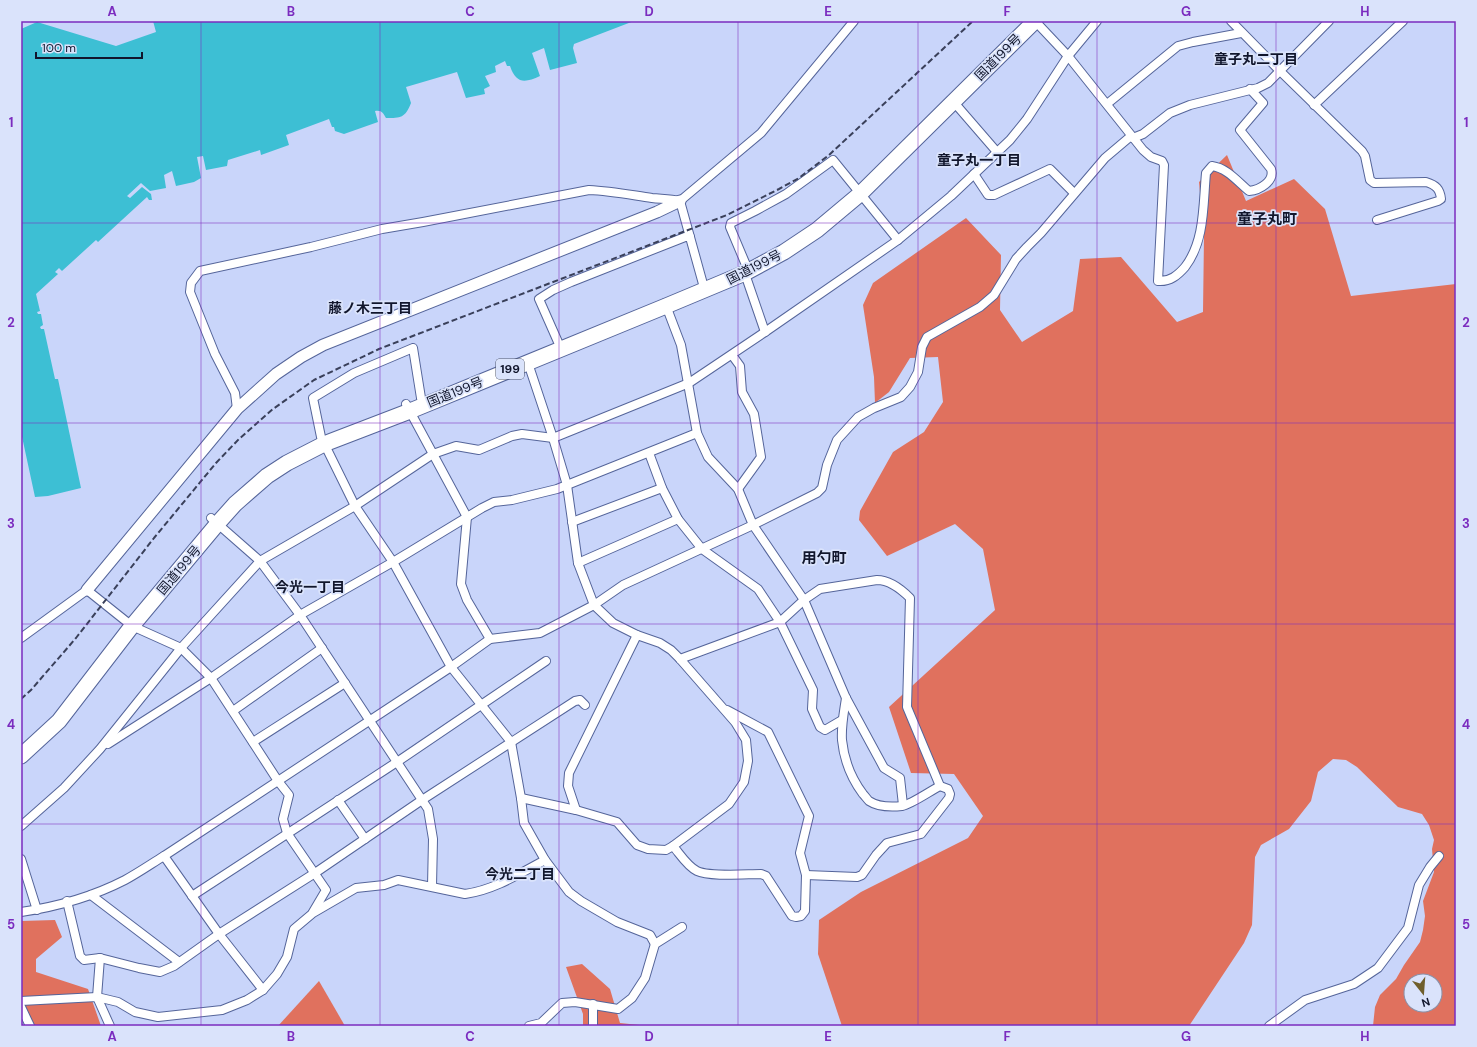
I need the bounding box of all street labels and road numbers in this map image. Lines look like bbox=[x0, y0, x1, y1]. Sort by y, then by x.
street label: 国道199号 bbox=[971, 30, 1025, 84]
street label: 国道199号 bbox=[724, 246, 784, 288]
road number: 199 bbox=[496, 359, 524, 379]
street label: 国道199号 bbox=[424, 373, 486, 411]
street label: 国道199号 bbox=[153, 542, 205, 598]

